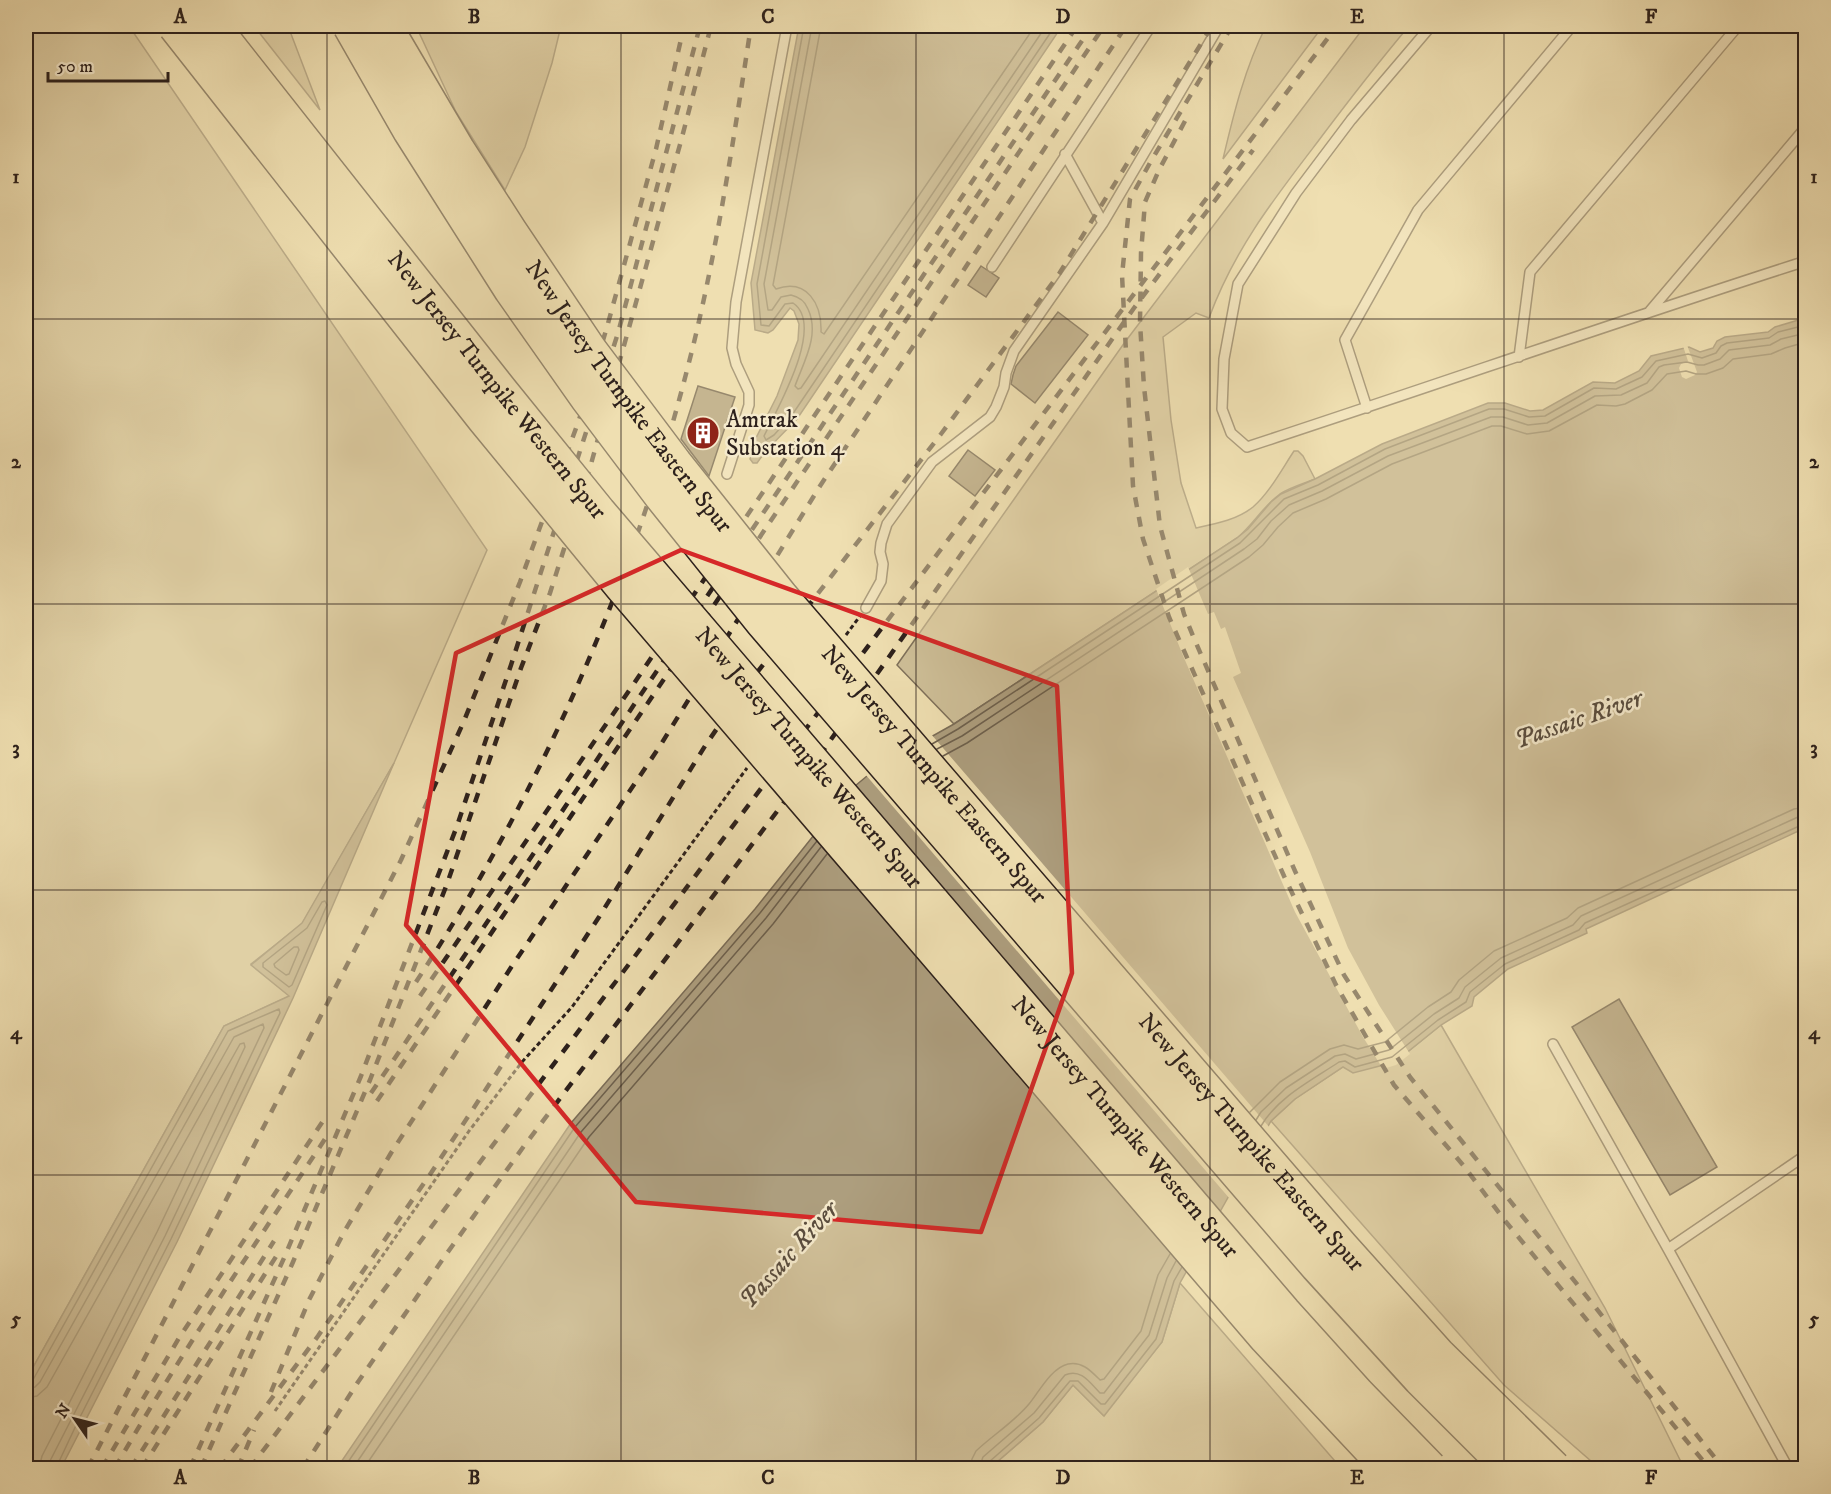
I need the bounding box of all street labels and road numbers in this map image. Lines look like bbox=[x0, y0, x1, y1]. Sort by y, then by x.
street label: New Jersey Turnpike Western Spur bbox=[380, 245, 613, 526]
street label: New Jersey Turnpike Eastern Spur bbox=[518, 255, 739, 539]
street label: New Jersey Turnpike Western Spur bbox=[688, 621, 929, 895]
street label: New Jersey Turnpike Eastern Spur bbox=[814, 639, 1053, 910]
street label: New Jersey Turnpike Western Spur bbox=[1004, 990, 1245, 1264]
street label: New Jersey Turnpike Eastern Spur bbox=[1131, 1008, 1371, 1278]

